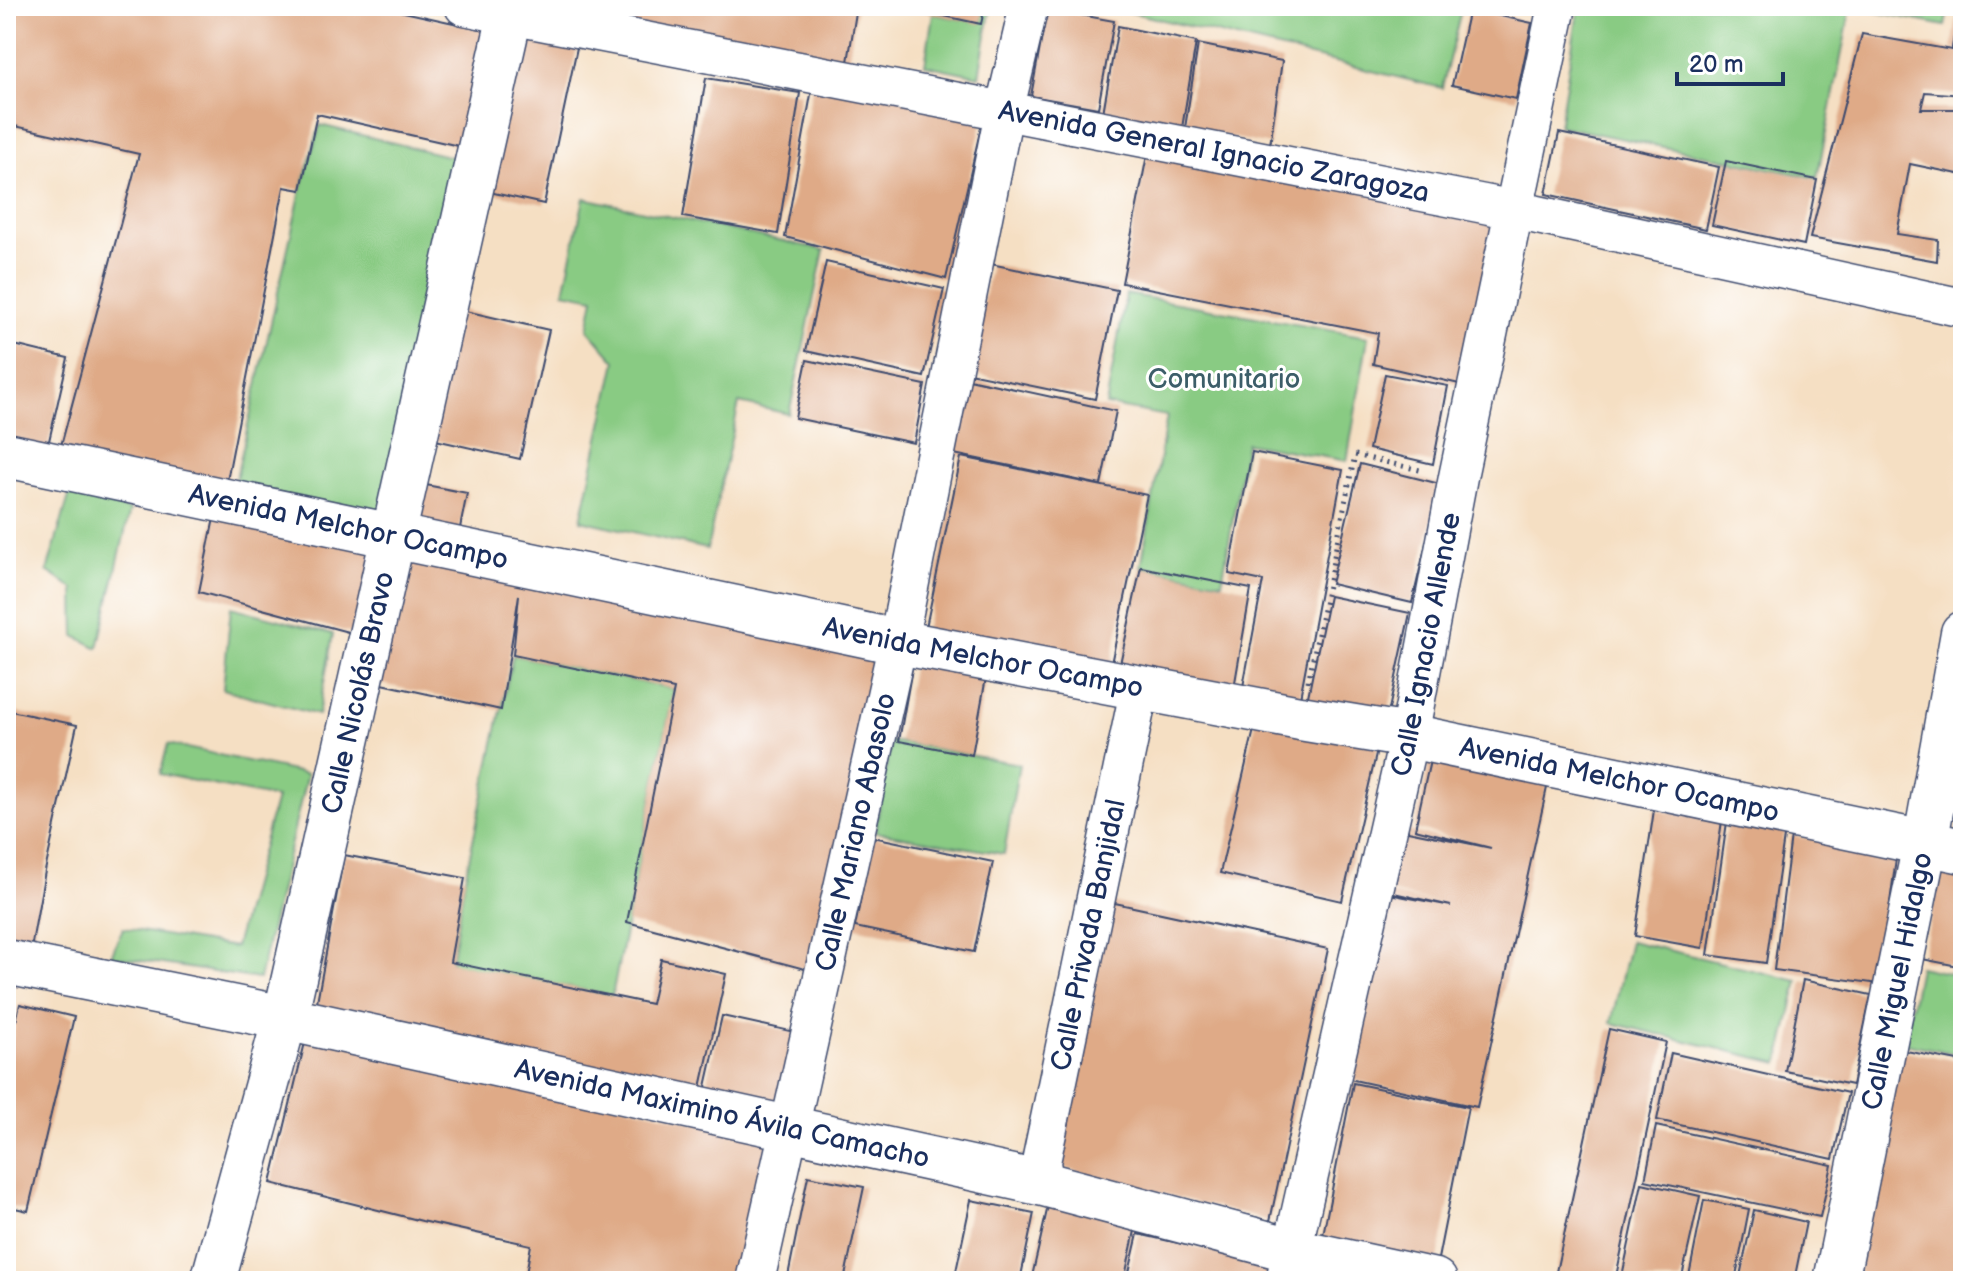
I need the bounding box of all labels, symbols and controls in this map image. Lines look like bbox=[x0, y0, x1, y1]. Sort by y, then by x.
scale bar bbox=[1677, 36, 1783, 86]
text: 20 m bbox=[1689, 50, 1744, 79]
street label: Avenida General Ignacio Zaragoza bbox=[996, 94, 1432, 209]
park label: Comunitario bbox=[1148, 363, 1300, 396]
street label: Avenida Melchor Ocampo bbox=[186, 477, 511, 576]
street label: Calle Ignacio Allende bbox=[1384, 510, 1467, 780]
street label: Calle Nicolás Bravo bbox=[315, 568, 401, 817]
street label: Avenida Melchor Ocampo bbox=[820, 610, 1146, 705]
street label: Calle Mariano Abasolo bbox=[808, 690, 903, 975]
street label: Avenida Melchor Ocampo bbox=[1457, 730, 1782, 829]
street label: Calle Privada Banjidal bbox=[1044, 796, 1132, 1074]
street label: Calle Miguel Hidalgo bbox=[1855, 849, 1939, 1113]
street label: Avenida Maximino Ávila Camacho bbox=[512, 1052, 933, 1175]

